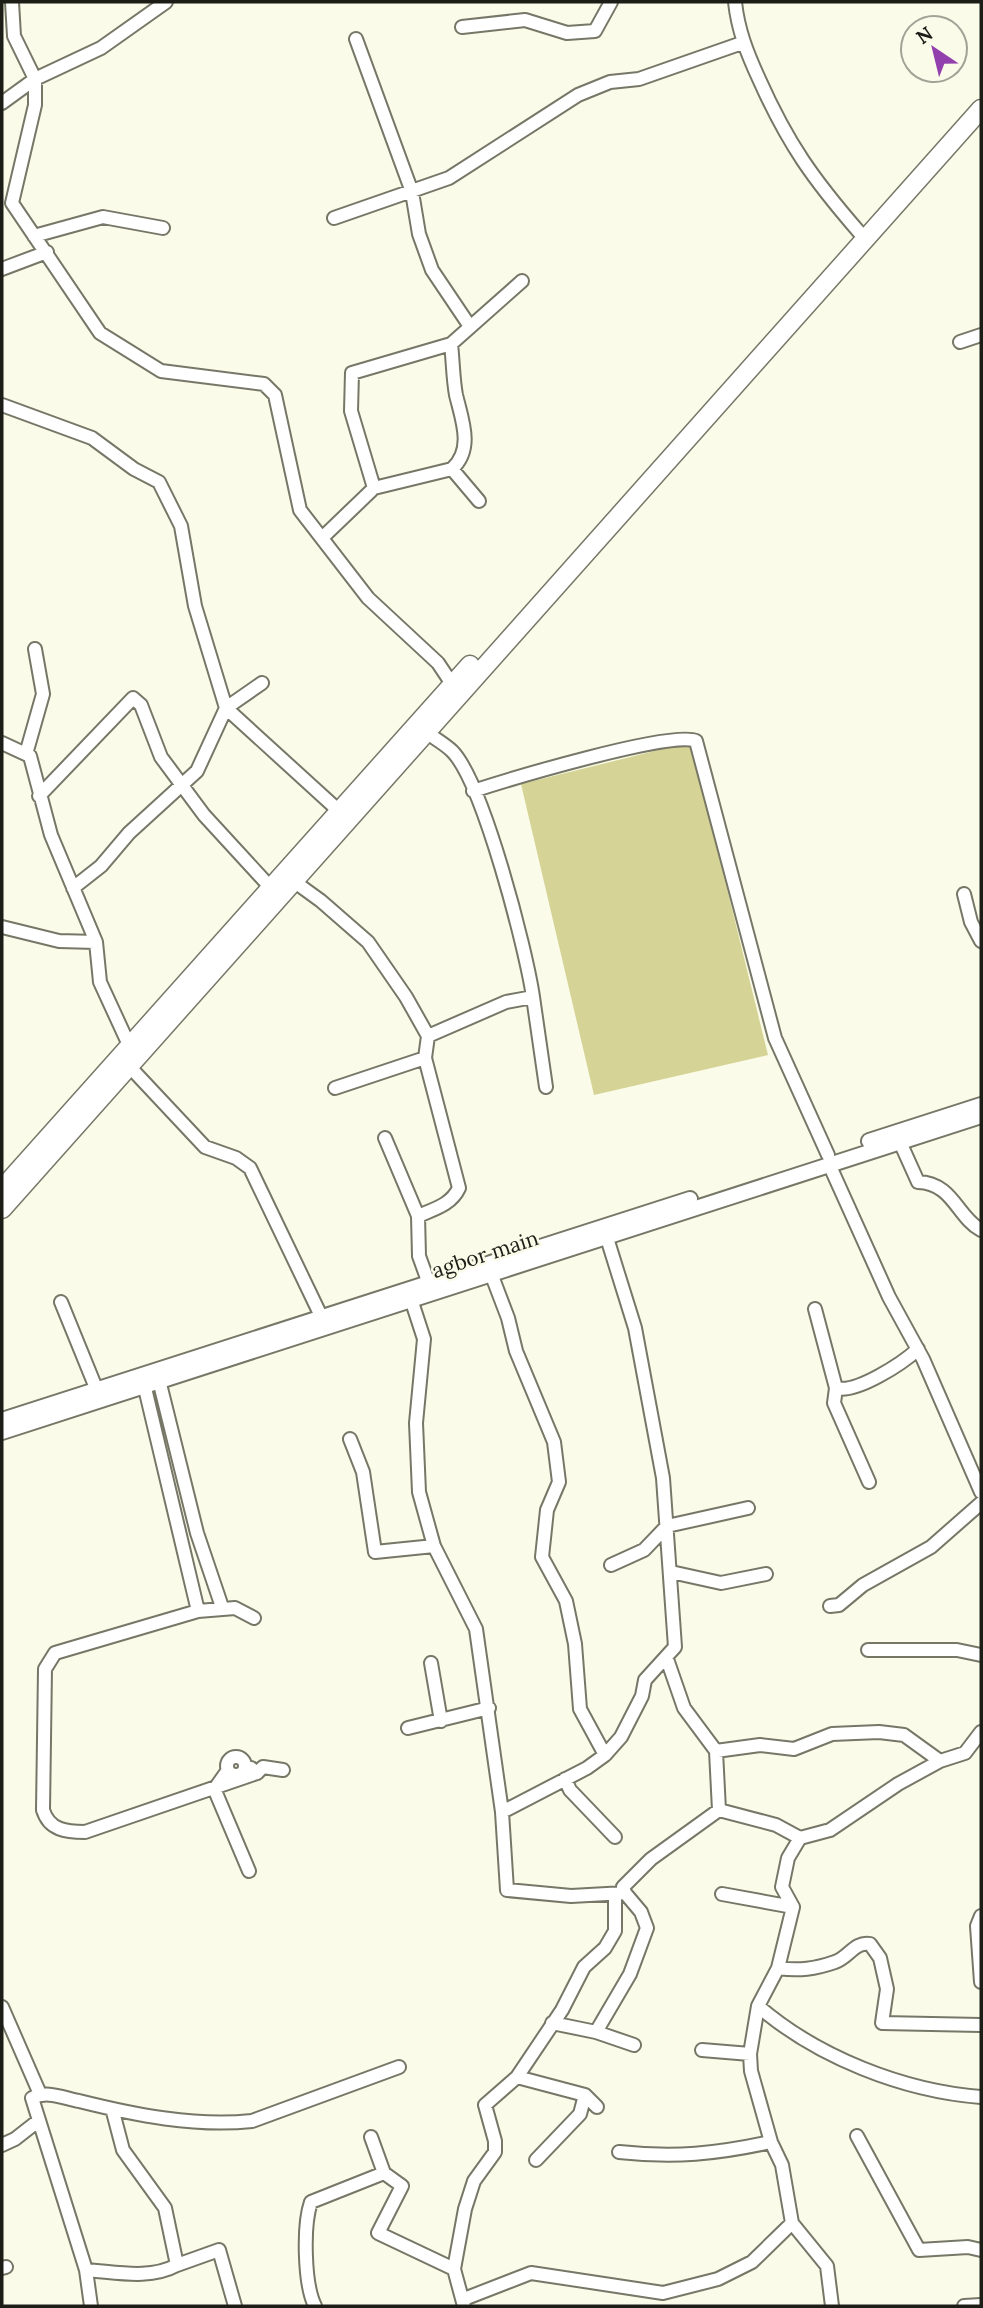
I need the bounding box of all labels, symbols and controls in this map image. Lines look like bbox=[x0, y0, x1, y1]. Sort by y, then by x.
north arrow bbox=[899, 14, 969, 84]
text: N bbox=[911, 21, 937, 49]
street label: agbor main bbox=[428, 1224, 542, 1284]

